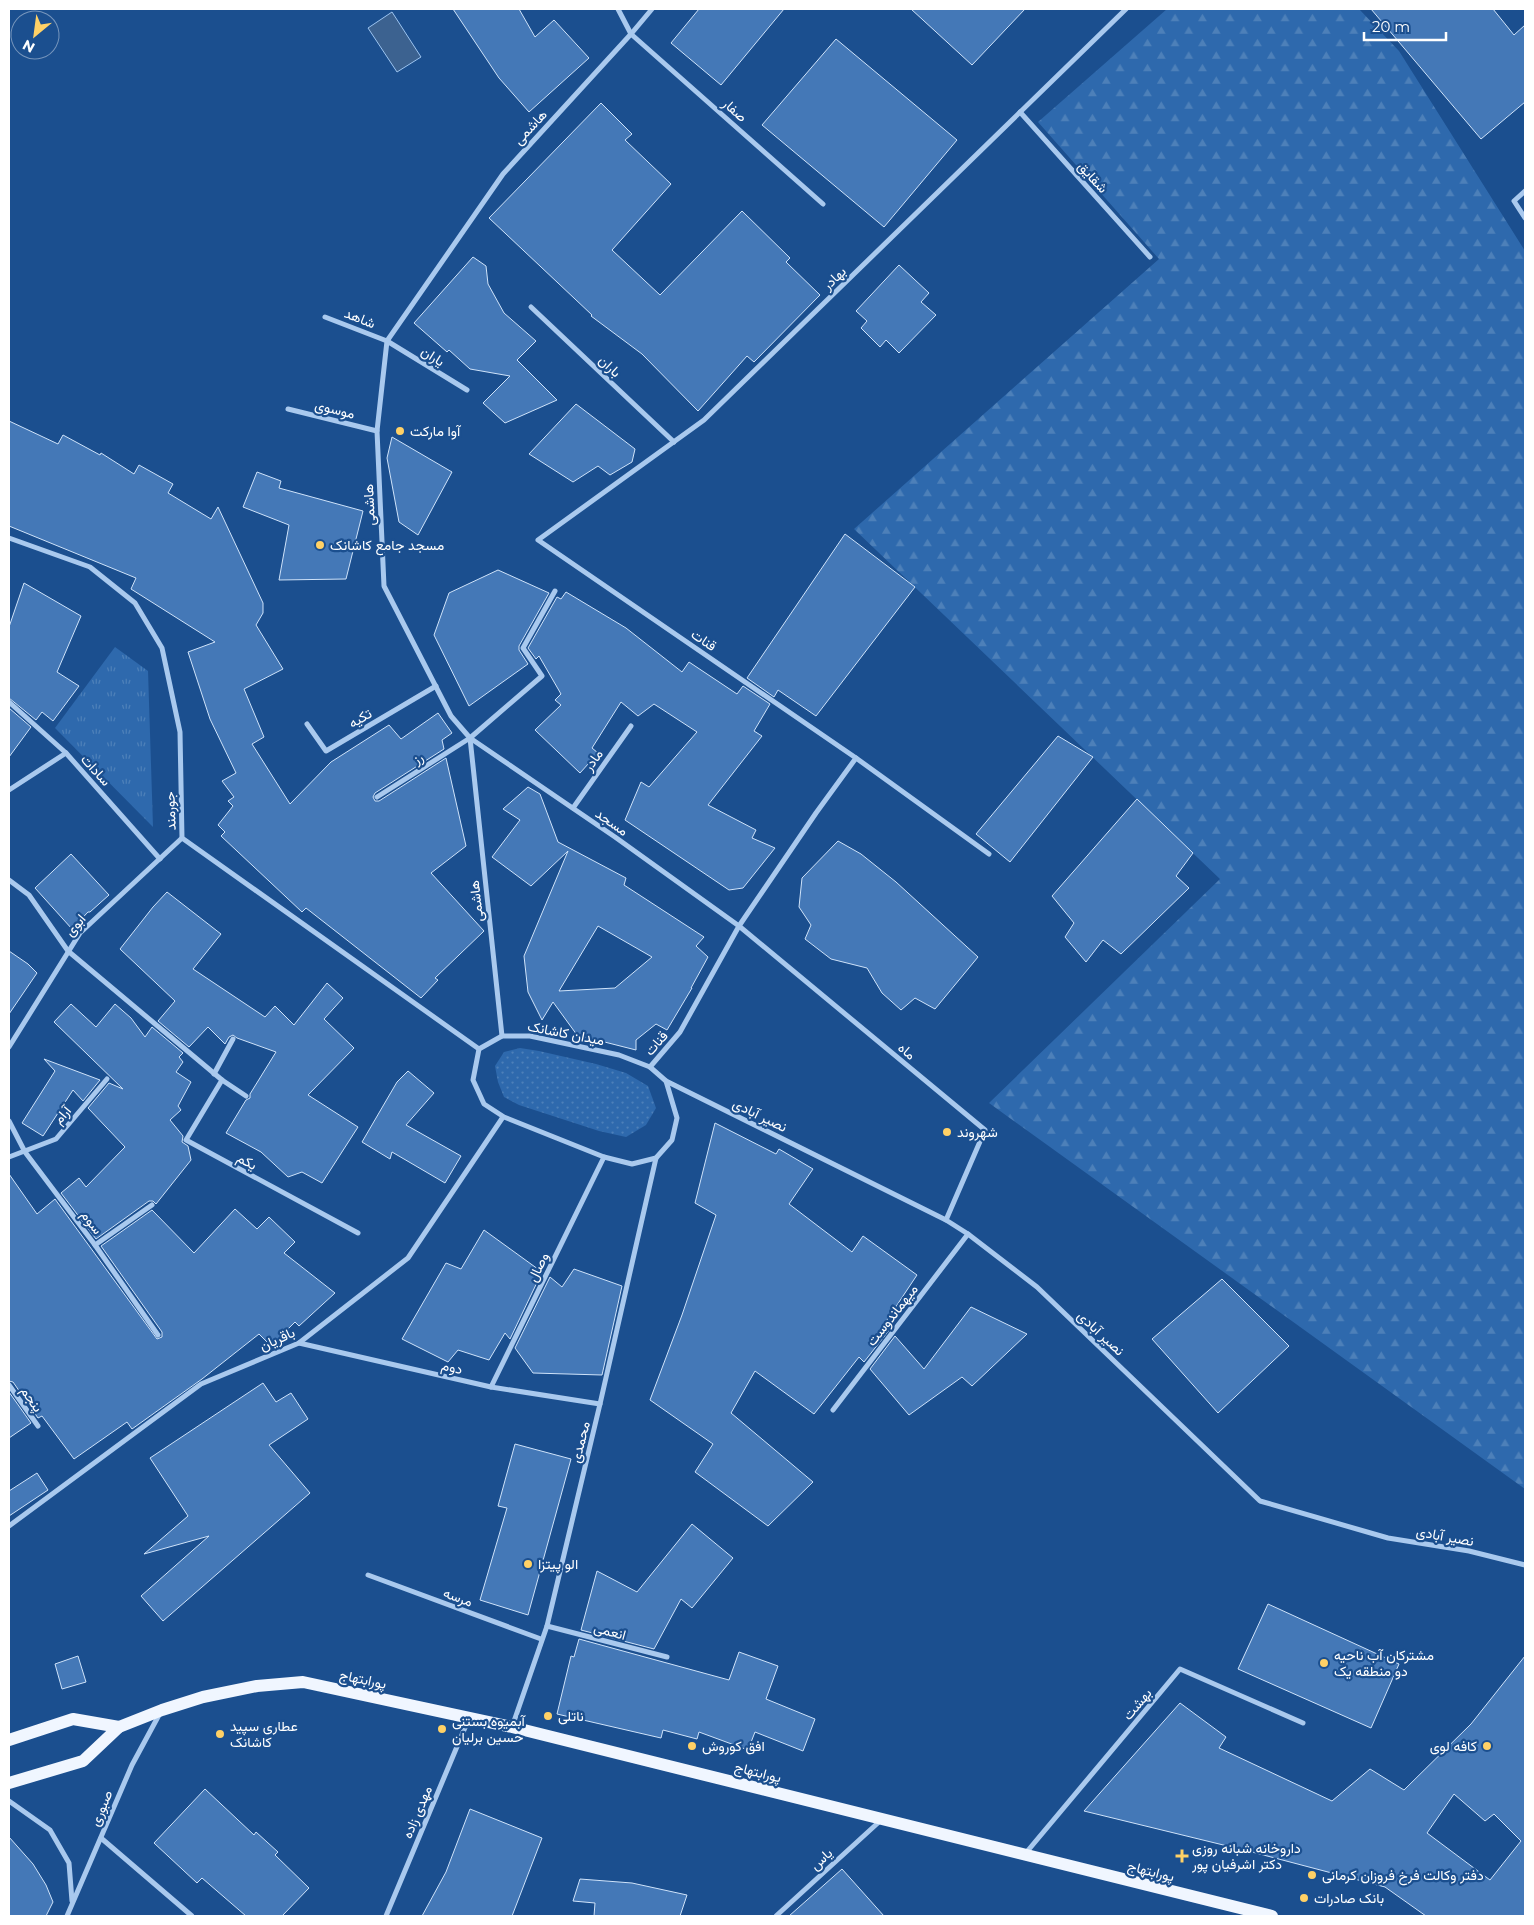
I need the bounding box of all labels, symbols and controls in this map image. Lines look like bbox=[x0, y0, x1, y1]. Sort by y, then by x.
north arrow bbox=[10, 10, 60, 60]
scale bar bbox=[1364, 10, 1446, 42]
text: 20 m bbox=[1372, 17, 1410, 36]
text: N bbox=[19, 36, 38, 57]
street label: صفار bbox=[718, 94, 751, 126]
street label: هاشمی bbox=[509, 105, 551, 148]
street label: شقایق bbox=[1074, 157, 1112, 197]
street label: بهادر bbox=[818, 262, 850, 294]
street label: شاهد bbox=[342, 304, 378, 332]
street label: یاران bbox=[418, 342, 448, 370]
street label: باران bbox=[595, 351, 625, 381]
street label: موسوی bbox=[313, 395, 357, 423]
place label: آوا مارکت bbox=[410, 422, 462, 440]
marker: آوا مارکت bbox=[394, 425, 406, 437]
street label: هاشمی bbox=[359, 483, 379, 526]
place label: مسجد جامع کاشانک bbox=[330, 536, 444, 556]
marker: مسجد جامع کاشانک bbox=[314, 539, 326, 551]
street label: قنات bbox=[688, 625, 720, 655]
street label: تکیه bbox=[345, 704, 375, 732]
street label: مادر bbox=[579, 746, 607, 775]
street label: رز bbox=[408, 748, 427, 769]
street label: سادات bbox=[77, 750, 115, 790]
street label: جورمند bbox=[160, 791, 180, 831]
street label: مسجد bbox=[592, 804, 632, 840]
street label: هاشمی bbox=[465, 879, 487, 923]
street label: ابوی bbox=[61, 910, 89, 940]
street label: میدان کاشانک bbox=[526, 1017, 606, 1049]
street label: قنات bbox=[640, 1027, 672, 1059]
street label: ماه bbox=[894, 1038, 920, 1064]
street label: نصیر آبادی bbox=[730, 1094, 790, 1136]
street label: آرام bbox=[49, 1101, 76, 1128]
place label: شهروند bbox=[957, 1123, 998, 1141]
marker: شهروند bbox=[941, 1126, 953, 1138]
street label: یکم bbox=[234, 1148, 260, 1174]
street label: سوم bbox=[77, 1206, 107, 1238]
street label: وصال bbox=[523, 1249, 554, 1285]
street label: میهماندوست bbox=[862, 1280, 922, 1350]
street label: نصیر آبادی bbox=[1074, 1307, 1128, 1359]
street label: باقریان bbox=[256, 1323, 298, 1355]
street label: دوم bbox=[440, 1356, 465, 1378]
street label: پنجم bbox=[16, 1383, 47, 1416]
street label: محمدی bbox=[566, 1419, 594, 1465]
street label: نصیر آبادی bbox=[1415, 1522, 1475, 1550]
place label: الو پیتزا bbox=[538, 1555, 578, 1574]
marker: الو پیتزا bbox=[522, 1558, 534, 1570]
street label: مرسه bbox=[441, 1583, 475, 1611]
street label: انعمی bbox=[592, 1618, 628, 1644]
place label: مشترکان آب ناحیه دو منطقه یک bbox=[1334, 1646, 1434, 1680]
marker: مشترکان آب ناحیه دو منطقه یک bbox=[1318, 1657, 1330, 1669]
street label: پورابتهاج bbox=[337, 1665, 388, 1695]
street label: بهشت bbox=[1119, 1684, 1155, 1724]
place label: ناتلی bbox=[558, 1707, 584, 1725]
marker: ناتلی bbox=[542, 1710, 554, 1722]
place label: آبمیوه بستنی حسین برلیان bbox=[452, 1712, 527, 1746]
place label: عطاری سپید کاشانک bbox=[230, 1717, 298, 1751]
marker: آبمیوه بستنی حسین برلیان bbox=[436, 1723, 448, 1735]
marker: عطاری سپید کاشانک bbox=[214, 1728, 226, 1740]
place label: افق کوروش bbox=[702, 1737, 765, 1755]
place label: کافه لوی bbox=[1430, 1737, 1477, 1755]
marker: افق کوروش bbox=[686, 1740, 698, 1752]
marker: کافه لوی bbox=[1481, 1740, 1493, 1752]
street label: پورابتهاج bbox=[732, 1758, 783, 1788]
street label: مهدی زاده bbox=[398, 1783, 436, 1841]
street label: صبوری bbox=[85, 1787, 117, 1829]
place label: داروخانه شبانه روزی دکتر اشرفیان پور bbox=[1191, 1839, 1301, 1874]
street label: یاس bbox=[806, 1844, 836, 1874]
marker: داروخانه شبانه روزی دکتر اشرفیان پور bbox=[1176, 1850, 1188, 1862]
street label: پورابتهاج bbox=[1125, 1857, 1176, 1887]
place label: دفتر وکالت فرخ فروزان کرمانی bbox=[1322, 1866, 1484, 1886]
marker: دفتر وکالت فرخ فروزان کرمانی bbox=[1306, 1869, 1318, 1881]
place label: بانک صادرات bbox=[1314, 1889, 1384, 1907]
marker: بانک صادرات bbox=[1298, 1892, 1310, 1904]

